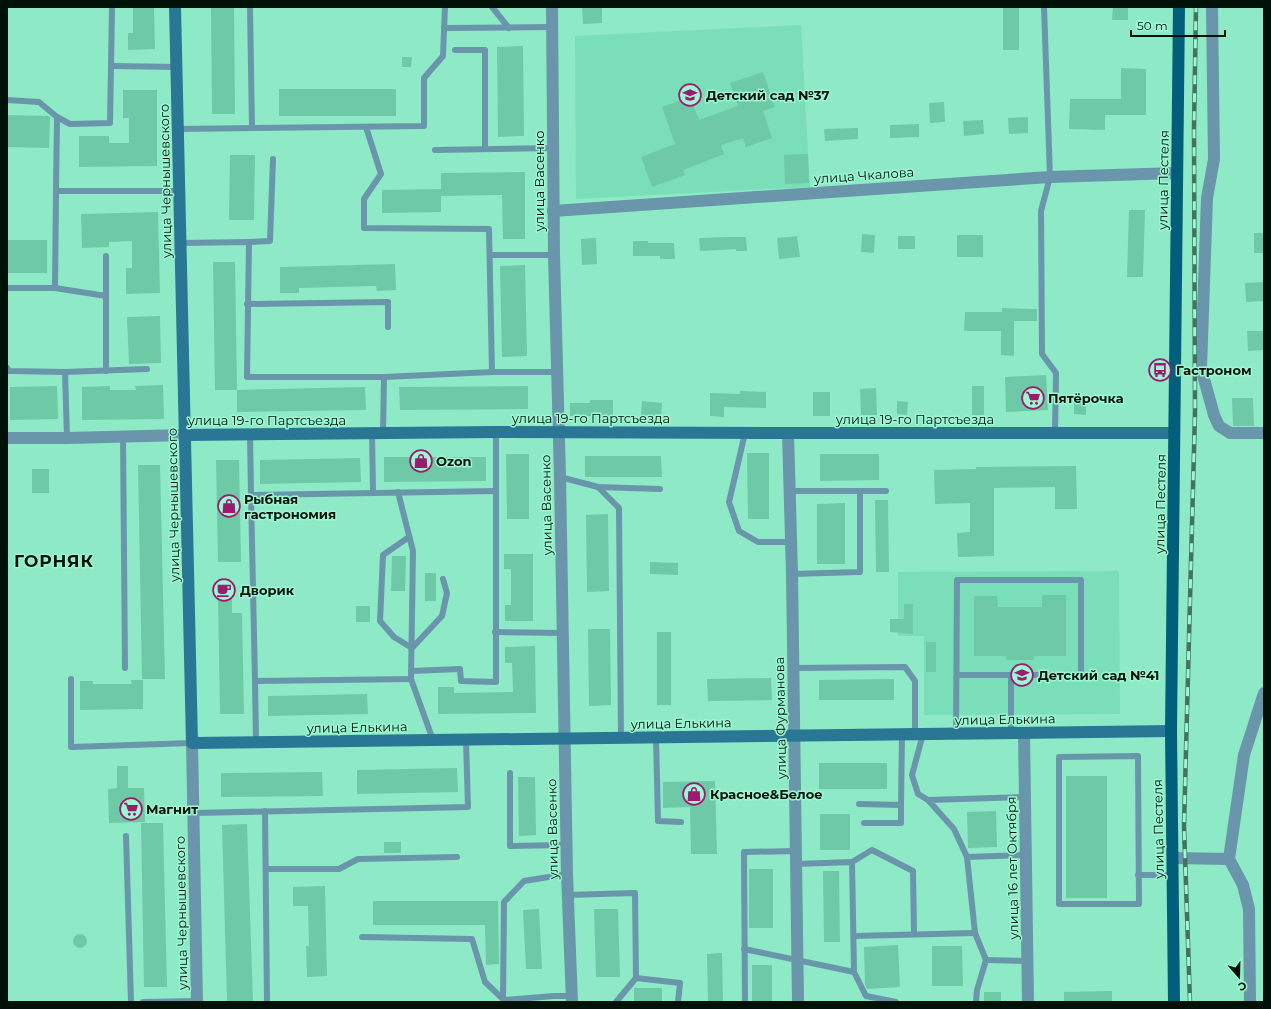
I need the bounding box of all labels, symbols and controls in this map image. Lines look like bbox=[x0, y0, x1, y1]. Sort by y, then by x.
scale bar bbox=[1131, 12, 1225, 38]
text: 50 m bbox=[1137, 18, 1168, 33]
school or university icon: Детский сад №37 bbox=[677, 82, 703, 108]
place label: Детский сад №37 bbox=[706, 87, 829, 103]
street label: улица Чернышевского bbox=[156, 104, 174, 259]
street label: улица Пестеля bbox=[1154, 130, 1172, 231]
street label: улица Васенко bbox=[531, 131, 547, 232]
street label: улица Чкалова bbox=[812, 164, 915, 187]
bus stop icon: Гастроном bbox=[1147, 357, 1173, 383]
place label: Гастроном bbox=[1176, 362, 1252, 378]
supermarket icon: Пятёрочка bbox=[1020, 385, 1046, 411]
place label: Пятёрочка bbox=[1048, 390, 1124, 406]
street label: улица 19-го Партсъезда bbox=[511, 410, 670, 426]
street label: улица 19-го Партсъезда bbox=[835, 411, 994, 427]
street label: улица 19-го Партсъезда bbox=[187, 412, 346, 428]
street label: улица Чернышевского bbox=[164, 428, 182, 583]
shop icon: Ozon bbox=[408, 448, 434, 474]
place label: Ozon bbox=[436, 453, 471, 469]
street label: улица Васенко bbox=[537, 454, 555, 557]
street label: улица Пестеля bbox=[1151, 454, 1169, 555]
place label: Рыбная гастрономия bbox=[244, 491, 336, 522]
shop icon: Рыбная гастрономия bbox=[216, 493, 242, 519]
district label: ГОРНЯК bbox=[14, 551, 94, 571]
cafe icon: Дворик bbox=[211, 577, 237, 603]
place label: Дворик bbox=[240, 582, 295, 598]
street label: улица Фурманова bbox=[771, 657, 789, 780]
school or university icon: Детский сад №41 bbox=[1009, 662, 1035, 688]
place label: Детский сад №41 bbox=[1038, 667, 1159, 683]
street label: улица Елькина bbox=[953, 710, 1056, 728]
street label: улица Елькина bbox=[629, 714, 732, 732]
street label: улица Елькина bbox=[305, 718, 408, 736]
street label: улица Васенко bbox=[543, 778, 561, 881]
street label: улица Пестеля bbox=[1149, 779, 1167, 880]
shop icon: Красное&Белое bbox=[681, 781, 707, 807]
place label: Красное&Белое bbox=[710, 786, 823, 802]
supermarket icon: Магнит bbox=[118, 796, 144, 822]
street label: улица 16 лет Октября bbox=[1003, 796, 1021, 941]
place label: Магнит bbox=[146, 801, 198, 817]
street label: улица Чернышевского bbox=[172, 836, 190, 991]
north arrow bbox=[1219, 957, 1259, 997]
text: С bbox=[1236, 978, 1249, 994]

